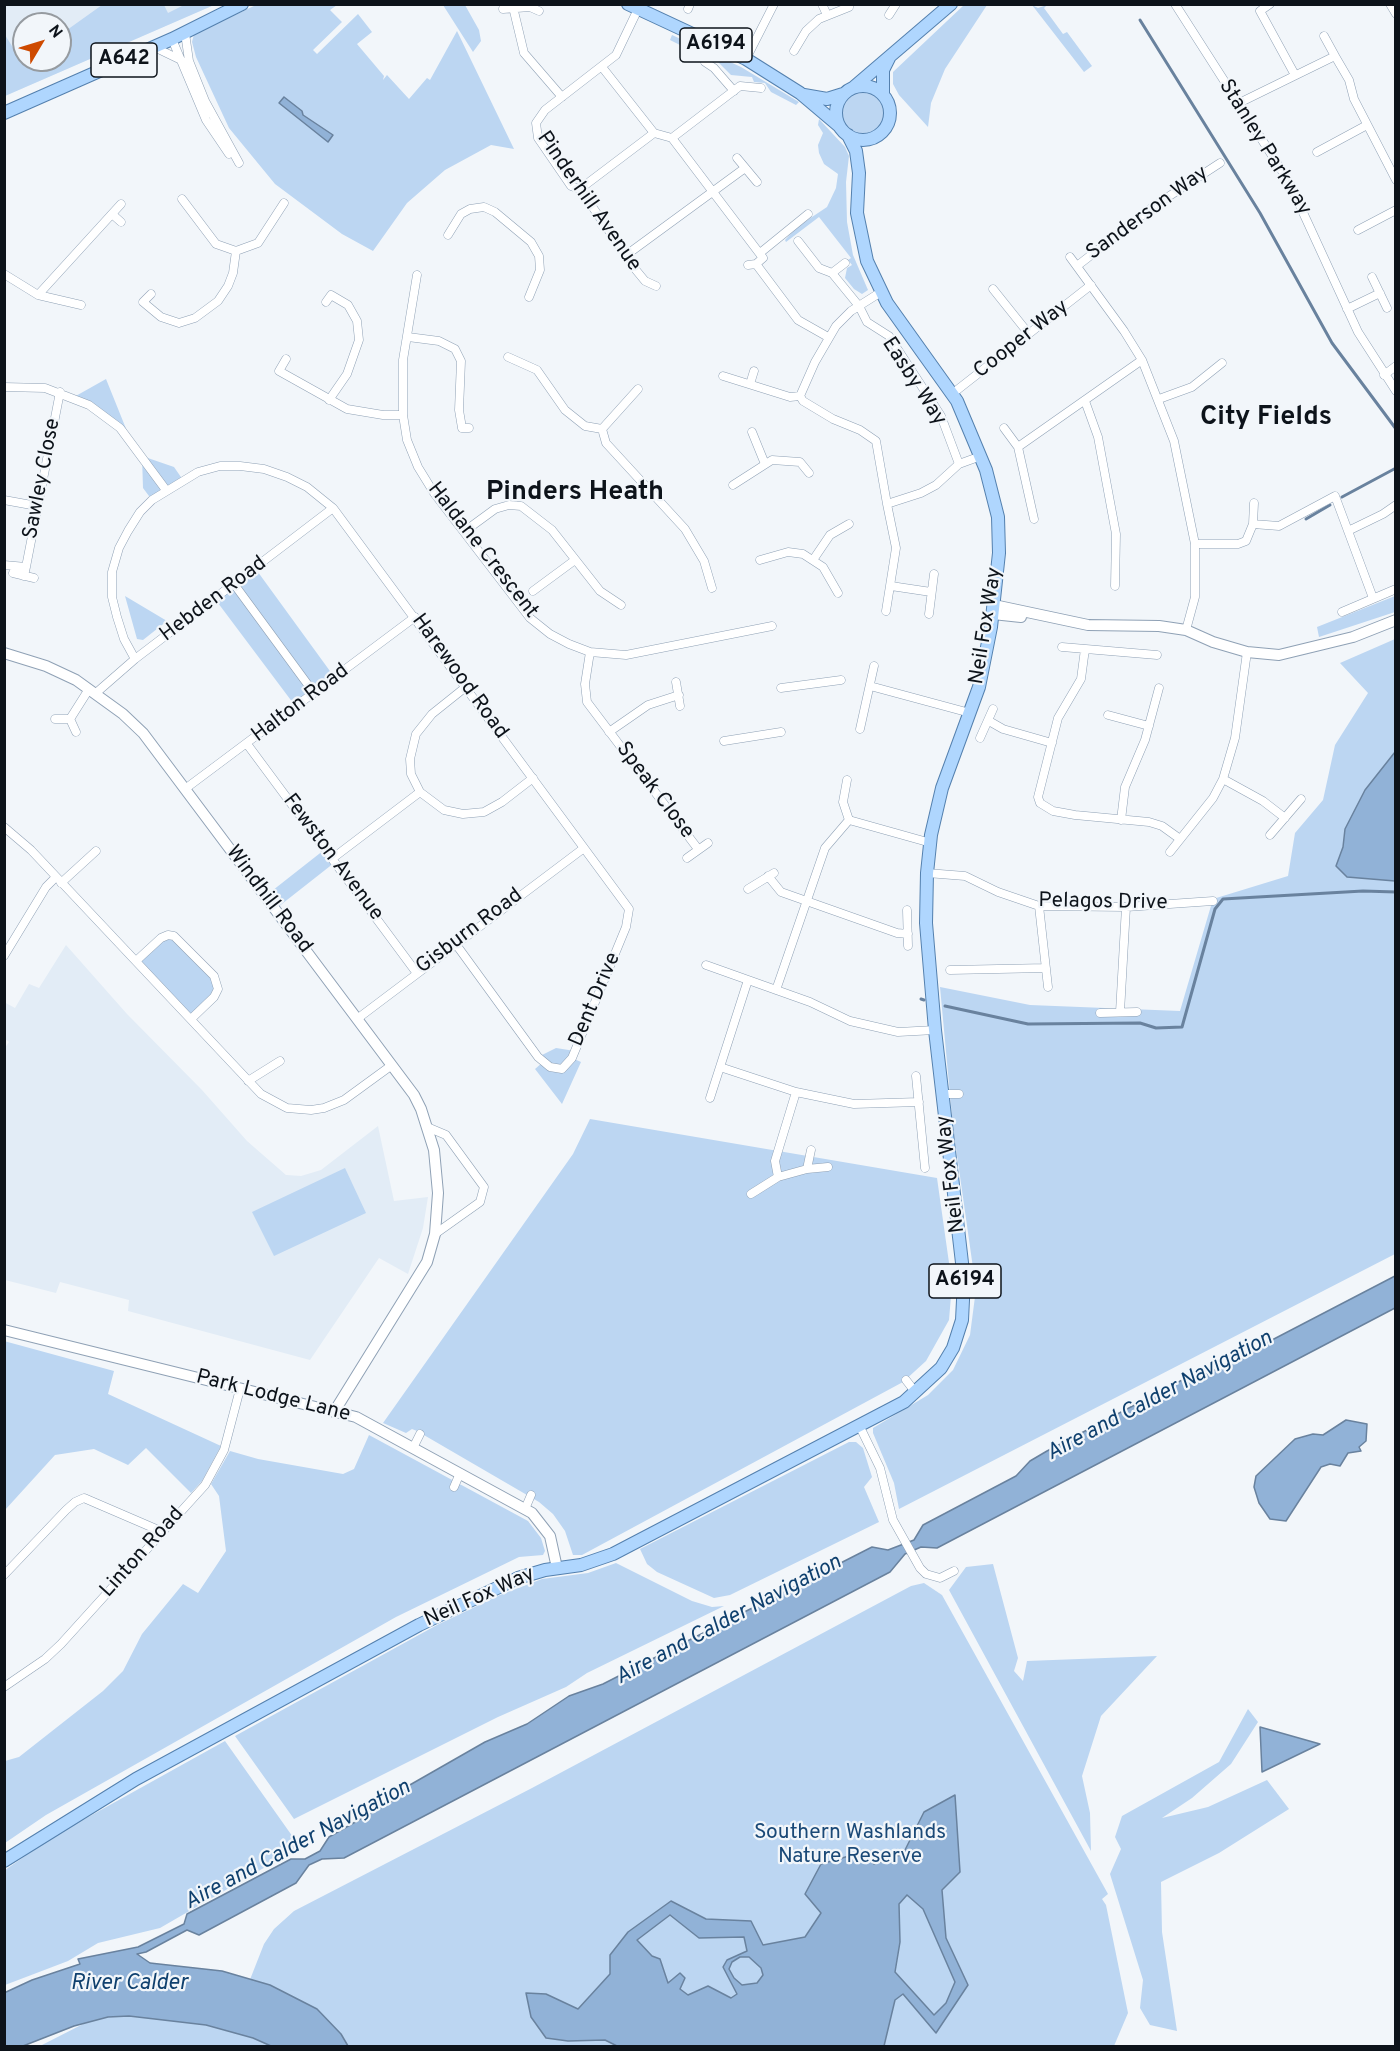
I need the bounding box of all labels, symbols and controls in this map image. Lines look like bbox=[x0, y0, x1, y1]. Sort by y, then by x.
north arrow bbox=[12, 12, 72, 72]
text: N bbox=[43, 21, 66, 43]
road number: A6194 bbox=[680, 28, 752, 62]
road number: A642 bbox=[91, 43, 157, 77]
street label: Stanley Parkway bbox=[1212, 75, 1316, 221]
street label: Pinderhill Avenue bbox=[530, 127, 646, 277]
street label: Sanderson Way bbox=[1082, 161, 1214, 267]
street label: Cooper Way bbox=[970, 295, 1074, 385]
street label: Easby Way bbox=[875, 333, 951, 431]
district label: City Fields bbox=[1200, 403, 1332, 435]
street label: Sawley Close bbox=[19, 417, 67, 541]
street label: Haldane Crescent bbox=[421, 478, 543, 624]
district label: Pinders Heath bbox=[486, 478, 664, 510]
street label: Hebden Road bbox=[156, 552, 272, 648]
street label: Neil Fox Way bbox=[965, 566, 1009, 686]
street label: Harewood Road bbox=[405, 610, 513, 744]
street label: Halton Road bbox=[247, 659, 355, 749]
street label: Speak Close bbox=[609, 738, 699, 844]
street label: Fewston Avenue bbox=[276, 790, 388, 926]
street label: Windhill Road bbox=[219, 841, 317, 959]
street label: Gisburn Road bbox=[412, 884, 528, 980]
street label: Pelagos Drive bbox=[1038, 889, 1168, 917]
street label: Dent Drive bbox=[565, 949, 627, 1051]
street label: Neil Fox Way bbox=[932, 1114, 972, 1234]
road number: A6194 bbox=[929, 1264, 1001, 1298]
water label: Aire and Calder Navigation bbox=[1042, 1326, 1278, 1468]
street label: Park Lodge Lane bbox=[193, 1366, 353, 1428]
street label: Linton Road bbox=[96, 1502, 190, 1604]
water label: Aire and Calder Navigation bbox=[611, 1550, 847, 1692]
street label: Neil Fox Way bbox=[421, 1562, 539, 1634]
water label: Aire and Calder Navigation bbox=[180, 1775, 416, 1917]
park label: Southern Washlands Nature Reserve bbox=[754, 1821, 946, 1871]
water label: River Calder bbox=[70, 1972, 188, 1998]

